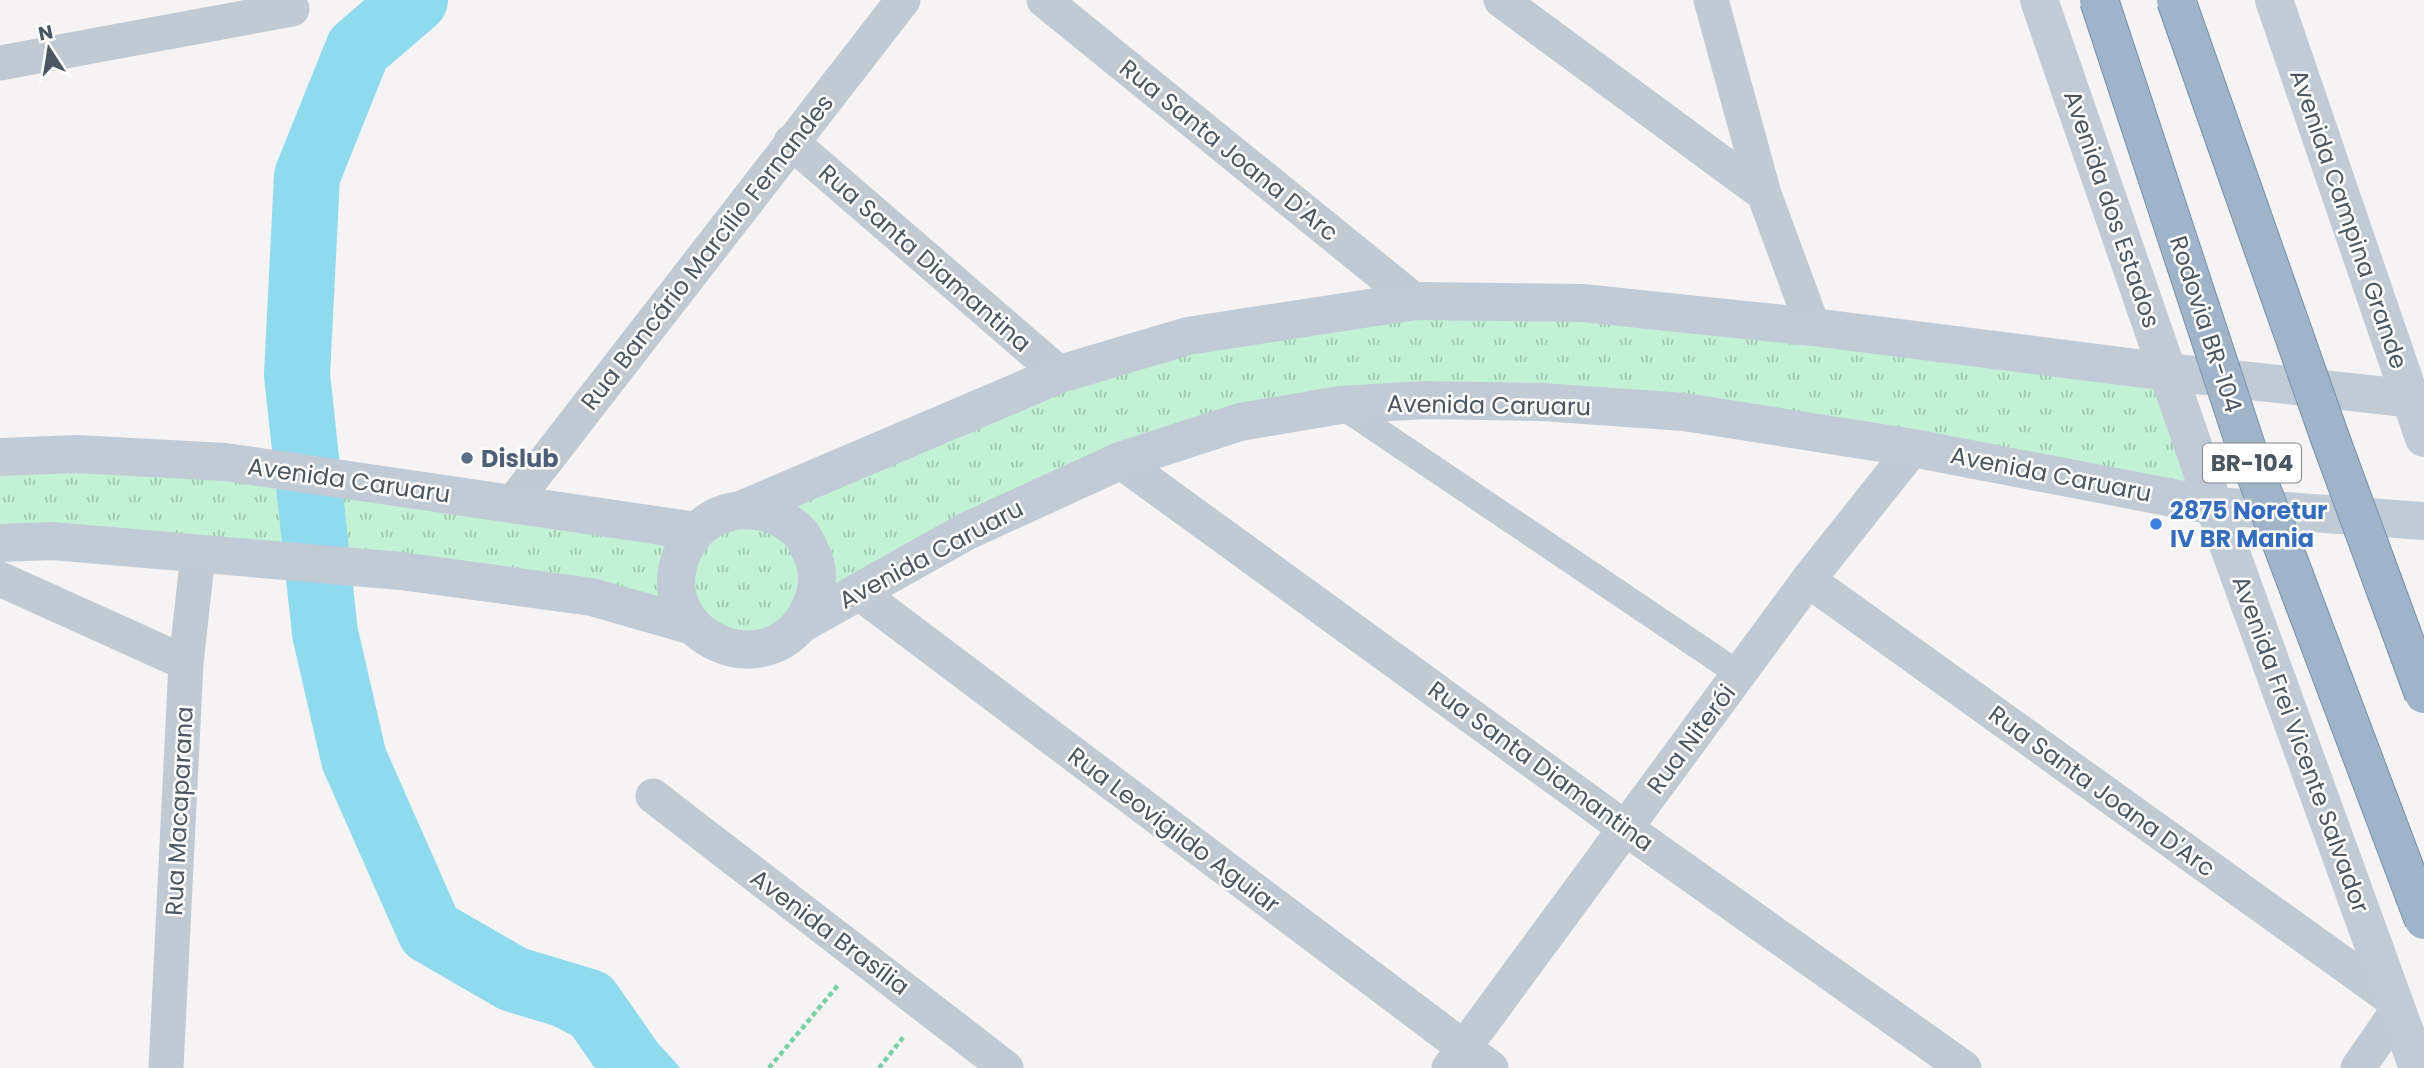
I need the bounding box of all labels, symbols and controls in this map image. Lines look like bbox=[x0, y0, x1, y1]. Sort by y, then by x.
north arrow bbox=[14, 14, 84, 84]
text: N bbox=[36, 18, 55, 48]
street label: Rua Santa Joana D'Arc bbox=[1113, 51, 1345, 249]
street label: Avenida Campina Grande bbox=[2282, 65, 2416, 373]
street label: Avenida dos Estados bbox=[2056, 86, 2168, 332]
street label: Rua Bancário Marcílio Fernandes bbox=[573, 87, 841, 417]
street label: Rua Santa Diamantina bbox=[812, 157, 1038, 359]
street label: Rodovia BR-104 bbox=[2162, 231, 2250, 417]
street label: Avenida Caruaru bbox=[1387, 387, 1591, 423]
street label: Avenida Caruaru bbox=[1948, 438, 2154, 510]
place label: Dislub bbox=[481, 442, 558, 475]
road number: BR-104 bbox=[2203, 444, 2301, 482]
street label: Avenida Caruaru bbox=[246, 449, 452, 511]
marker: Dislub bbox=[459, 450, 475, 466]
street label: Avenida Caruaru bbox=[833, 491, 1029, 617]
place label: 2875 Noretur IV BR Mania bbox=[2170, 494, 2327, 555]
marker: 2875 Noretur IV BR Mania bbox=[2148, 516, 2164, 532]
street label: Avenida Frei Vicente Salvador bbox=[2225, 571, 2377, 917]
street label: Rua Santa Diamantina bbox=[1422, 673, 1660, 859]
street label: Rua Niterói bbox=[1639, 677, 1743, 801]
street label: Rua Santa Joana D'Arc bbox=[1982, 698, 2222, 884]
street label: Rua Macaparana bbox=[157, 706, 201, 916]
street label: Rua Leovigildo Aguiar bbox=[1061, 739, 1287, 921]
street label: Avenida Brasília bbox=[744, 861, 916, 1003]

